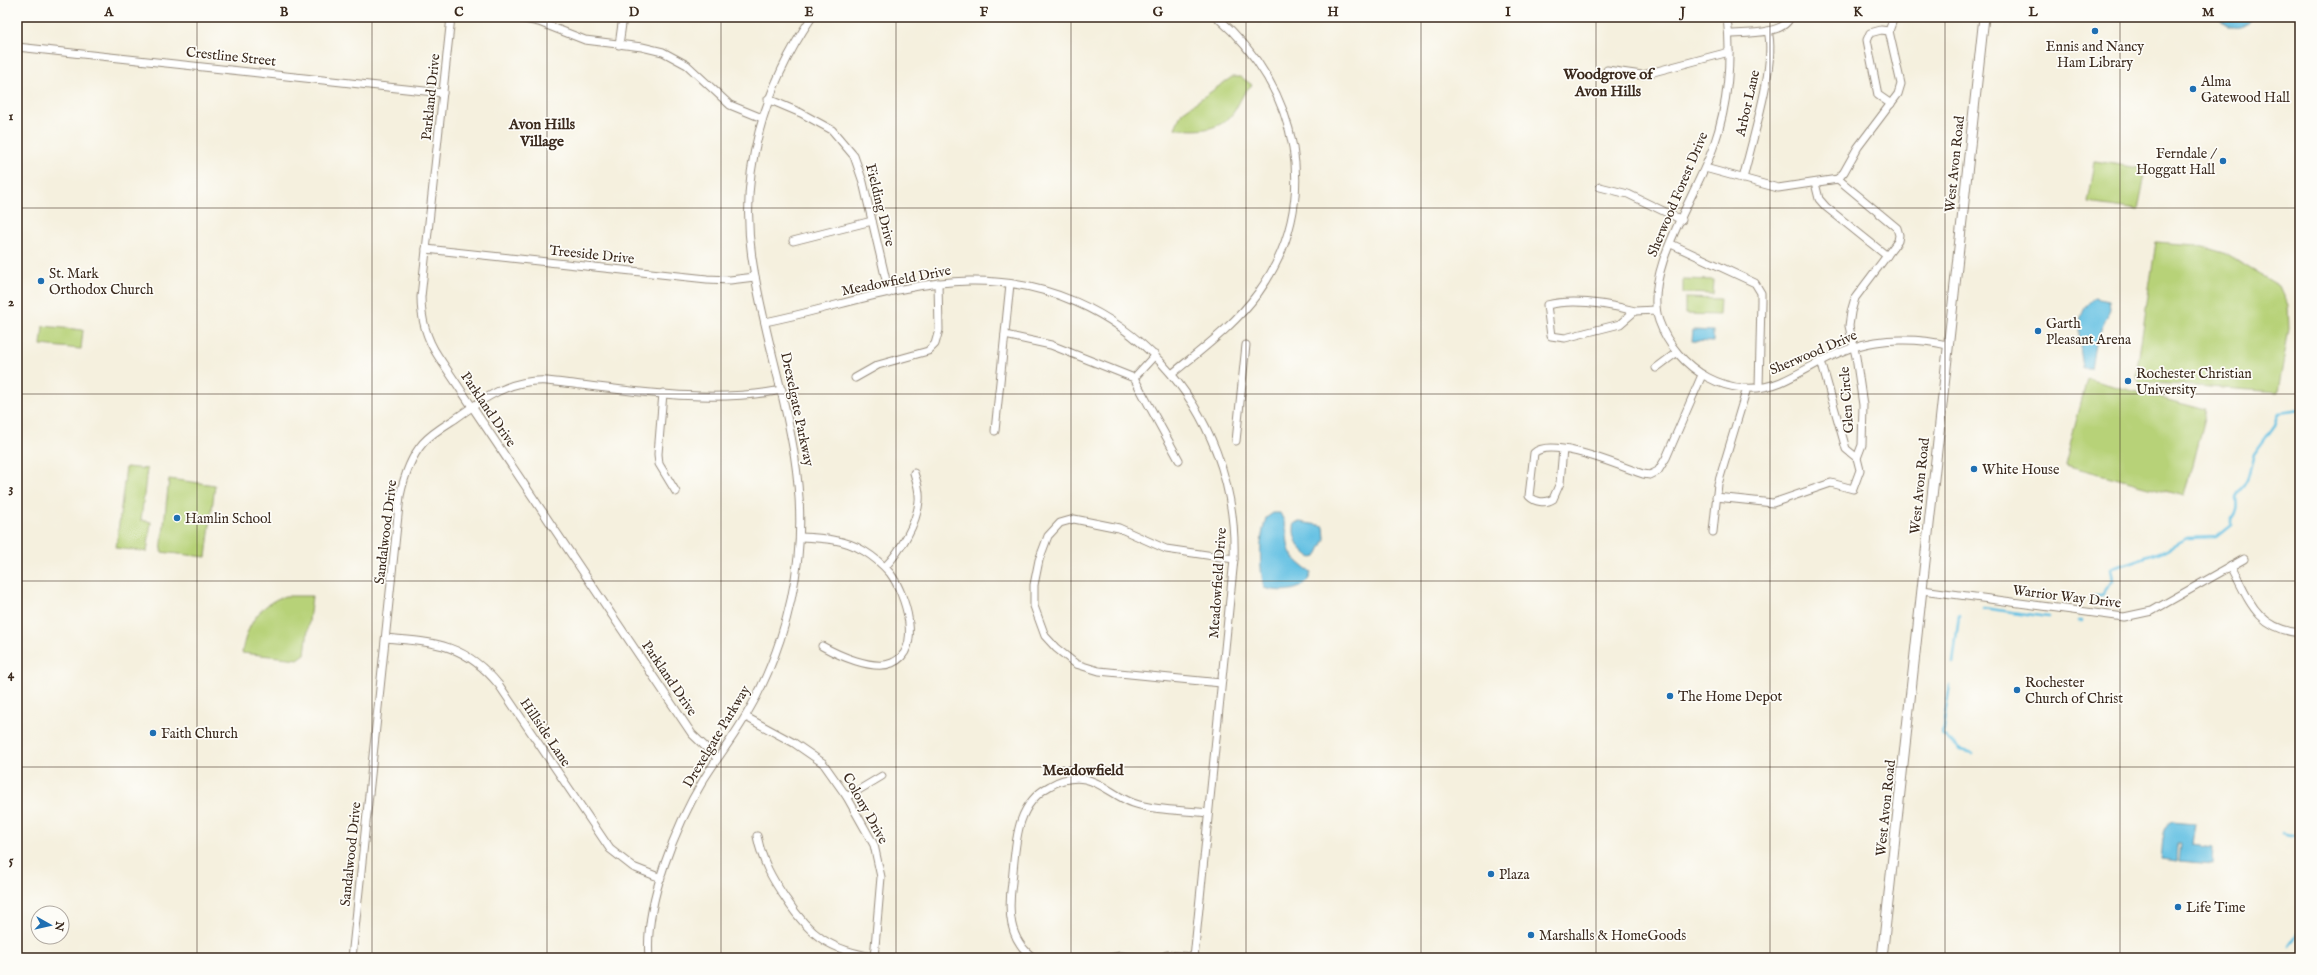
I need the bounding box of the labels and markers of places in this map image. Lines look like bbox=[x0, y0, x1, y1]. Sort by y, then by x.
marker: Ennis and Nancy Ham Library bbox=[2090, 26, 2100, 36]
place label: Ennis and Nancy Ham Library bbox=[2046, 38, 2144, 72]
place label: Alma Gatewood Hall bbox=[2200, 73, 2290, 107]
marker: Alma Gatewood Hall bbox=[2188, 84, 2198, 94]
place label: Ferndale / Hoggatt Hall bbox=[2136, 145, 2217, 179]
marker: Ferndale / Hoggatt Hall bbox=[2218, 156, 2228, 166]
place label: St. Mark Orthodox Church bbox=[49, 265, 154, 299]
marker: St. Mark Orthodox Church bbox=[36, 276, 46, 286]
place label: Garth Pleasant Arena bbox=[2046, 315, 2132, 349]
marker: Garth Pleasant Arena bbox=[2033, 326, 2043, 336]
place label: Rochester Christian University bbox=[2136, 365, 2252, 399]
marker: Rochester Christian University bbox=[2123, 376, 2133, 386]
place label: White House bbox=[1982, 461, 2060, 479]
marker: White House bbox=[1969, 464, 1979, 474]
place label: Hamlin School bbox=[185, 510, 272, 528]
marker: Hamlin School bbox=[172, 513, 182, 523]
place label: Rochester Church of Christ bbox=[2025, 674, 2123, 708]
marker: Rochester Church of Christ bbox=[2012, 685, 2022, 695]
place label: The Home Depot bbox=[1678, 688, 1783, 706]
marker: The Home Depot bbox=[1665, 691, 1675, 701]
place label: Faith Church bbox=[161, 725, 239, 743]
marker: Faith Church bbox=[148, 728, 158, 738]
place label: Plaza bbox=[1499, 866, 1530, 884]
marker: Plaza bbox=[1486, 869, 1496, 879]
place label: Life Time bbox=[2186, 899, 2246, 917]
marker: Life Time bbox=[2173, 902, 2183, 912]
place label: Marshalls & HomeGoods bbox=[1539, 927, 1686, 945]
marker: Marshalls & HomeGoods bbox=[1526, 930, 1536, 940]

